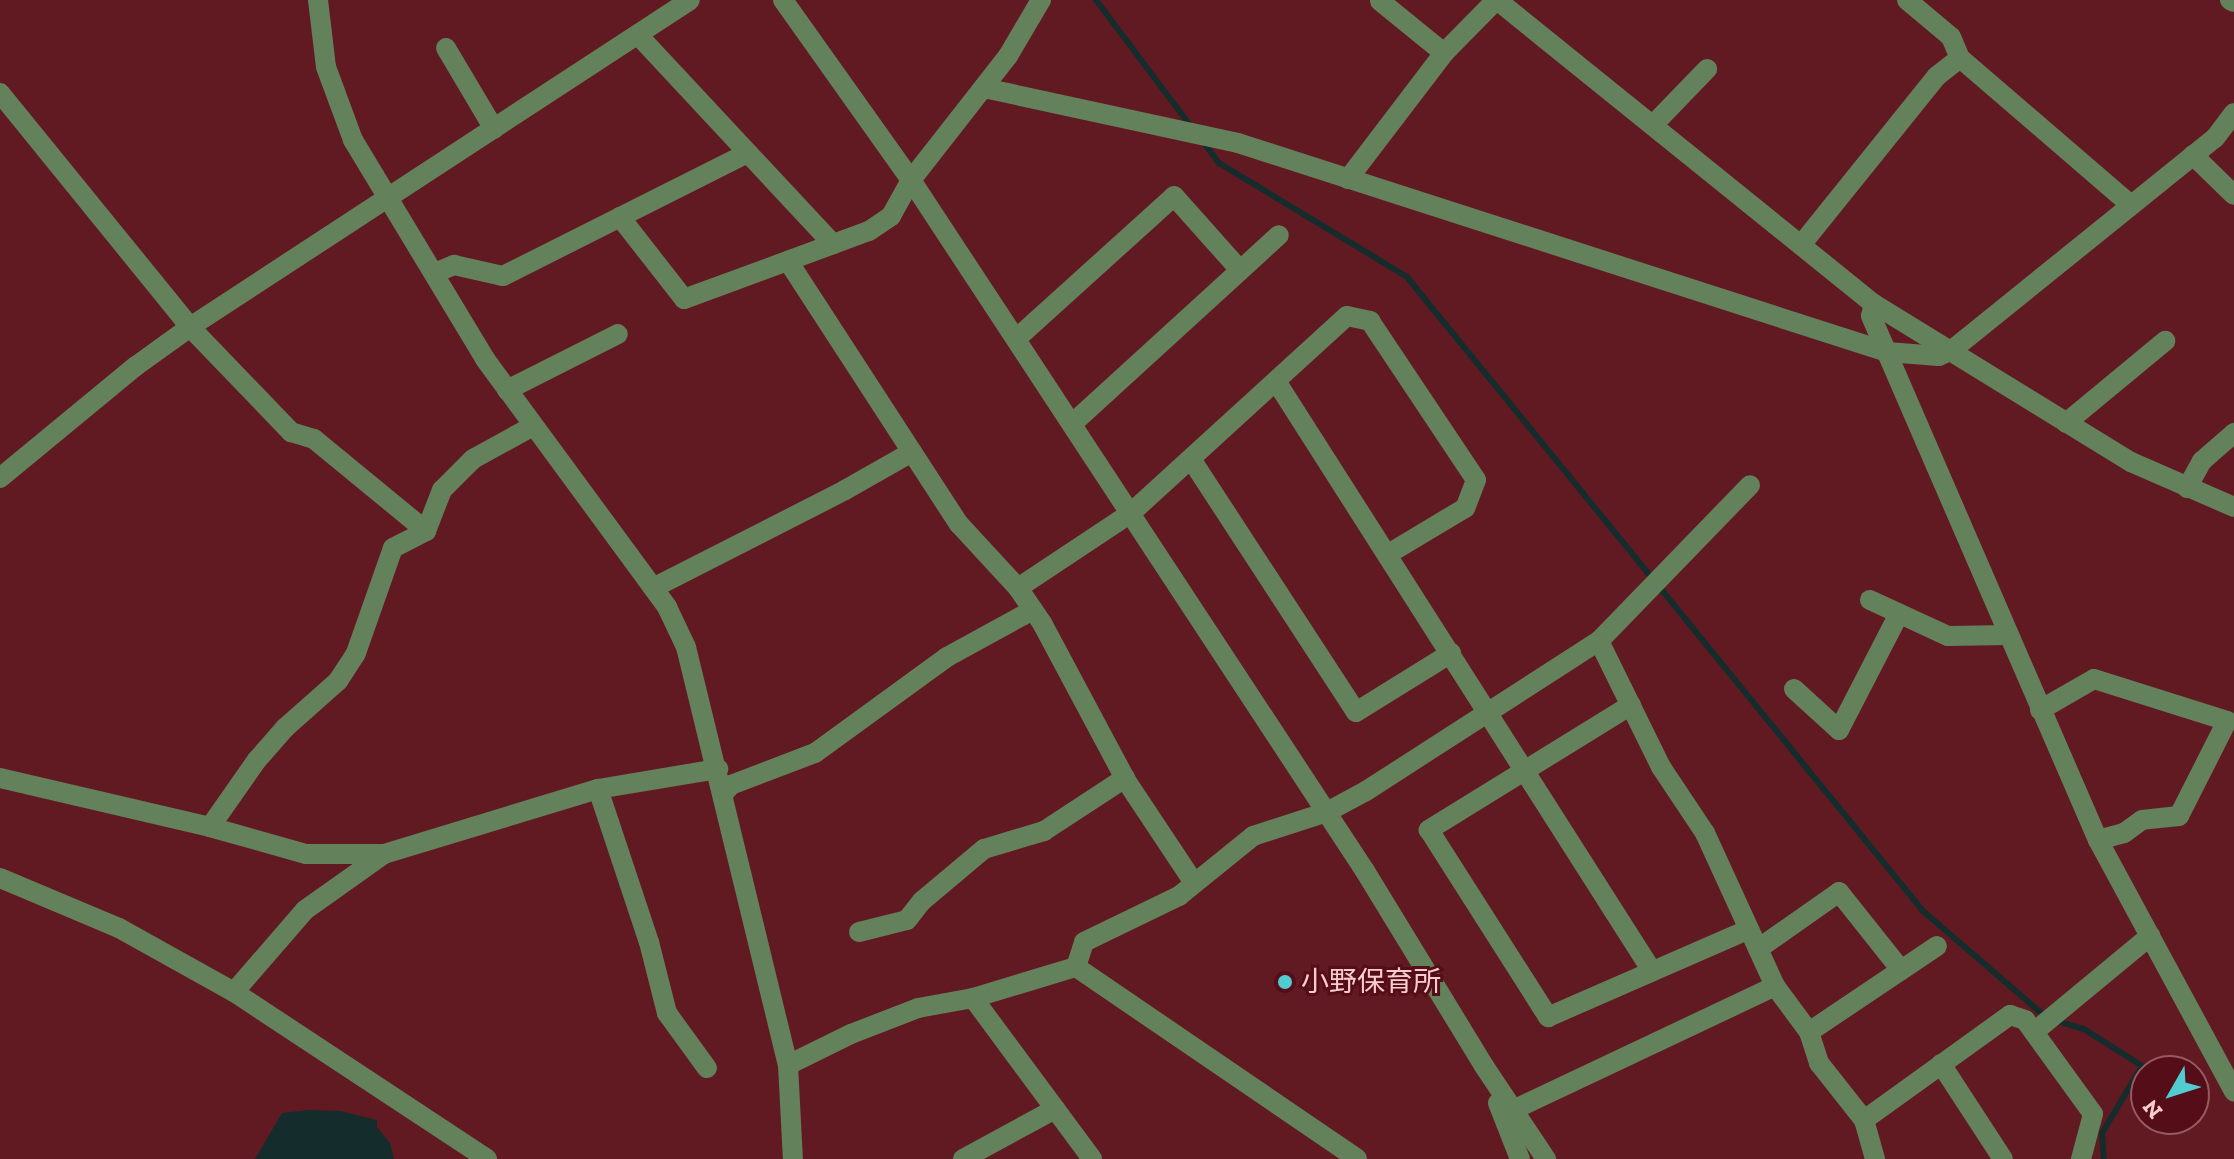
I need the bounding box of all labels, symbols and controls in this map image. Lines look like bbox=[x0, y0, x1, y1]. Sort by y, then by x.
place label: 小野保育所 bbox=[1301, 965, 1441, 999]
marker: 小野保育所 bbox=[1276, 973, 1294, 991]
north arrow bbox=[2130, 1055, 2210, 1135]
text: N bbox=[2137, 1094, 2168, 1124]

